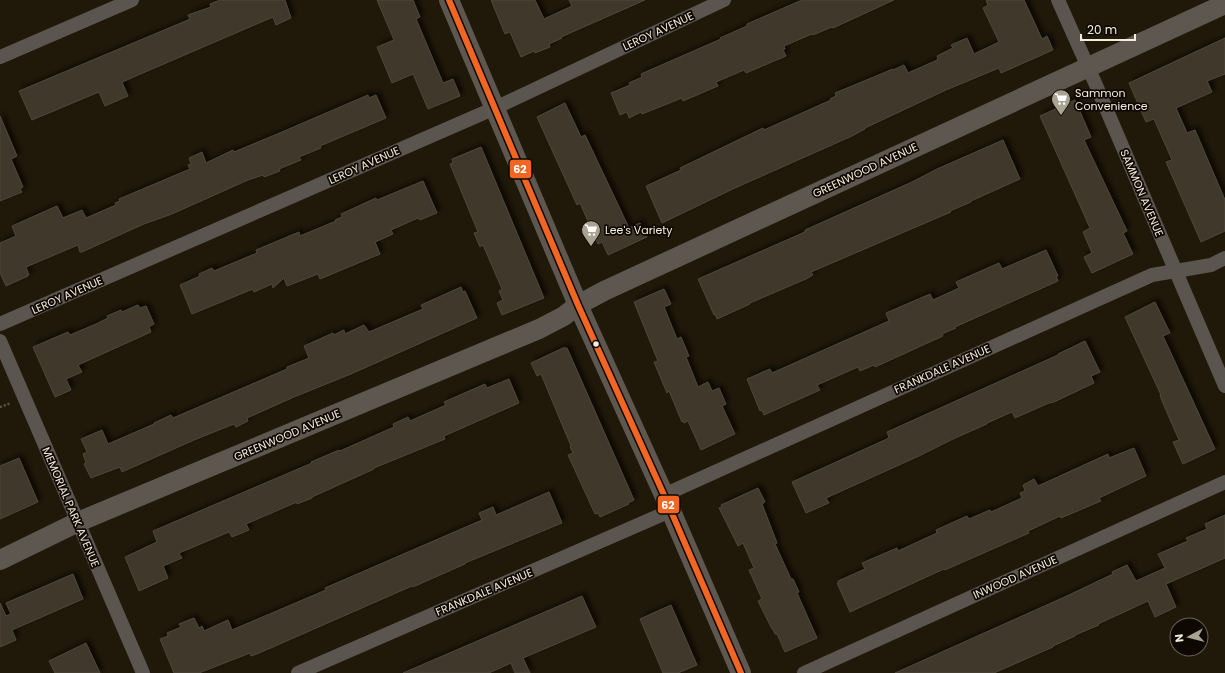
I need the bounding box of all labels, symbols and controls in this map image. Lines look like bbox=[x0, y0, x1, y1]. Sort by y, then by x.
street label: LEROY AVENUE bbox=[620, 8, 696, 54]
scale bar bbox=[1081, 16, 1135, 42]
text: 20 m bbox=[1087, 21, 1117, 38]
place label: Sammon Convenience bbox=[1075, 85, 1148, 114]
supermarket icon: Sammon Convenience bbox=[1050, 88, 1072, 116]
street label: GREENWOOD AVENUE bbox=[810, 139, 920, 201]
street label: LEROY AVENUE bbox=[326, 142, 402, 188]
street label: SAMMON AVENUE bbox=[1116, 147, 1168, 239]
line badge: 62 bbox=[509, 159, 532, 179]
text: 62 bbox=[513, 161, 527, 177]
supermarket icon: Lee's Variety bbox=[580, 219, 602, 247]
place label: Lee's Variety bbox=[605, 222, 673, 238]
street label: LEROY AVENUE bbox=[29, 272, 105, 318]
unlabelled marker bbox=[591, 339, 601, 349]
street label: FRANKDALE AVENUE bbox=[891, 341, 993, 397]
street label: GREENWOOD AVENUE bbox=[231, 405, 343, 465]
street label: MEMORIAL PARK AVENUE bbox=[38, 444, 104, 570]
line badge: 62 bbox=[657, 495, 680, 514]
text: 62 bbox=[661, 497, 675, 513]
street label: INWOOD AVENUE bbox=[970, 551, 1060, 603]
street label: FRANKDALE AVENUE bbox=[433, 564, 535, 620]
north arrow bbox=[1169, 617, 1209, 657]
text: N bbox=[1171, 633, 1188, 643]

